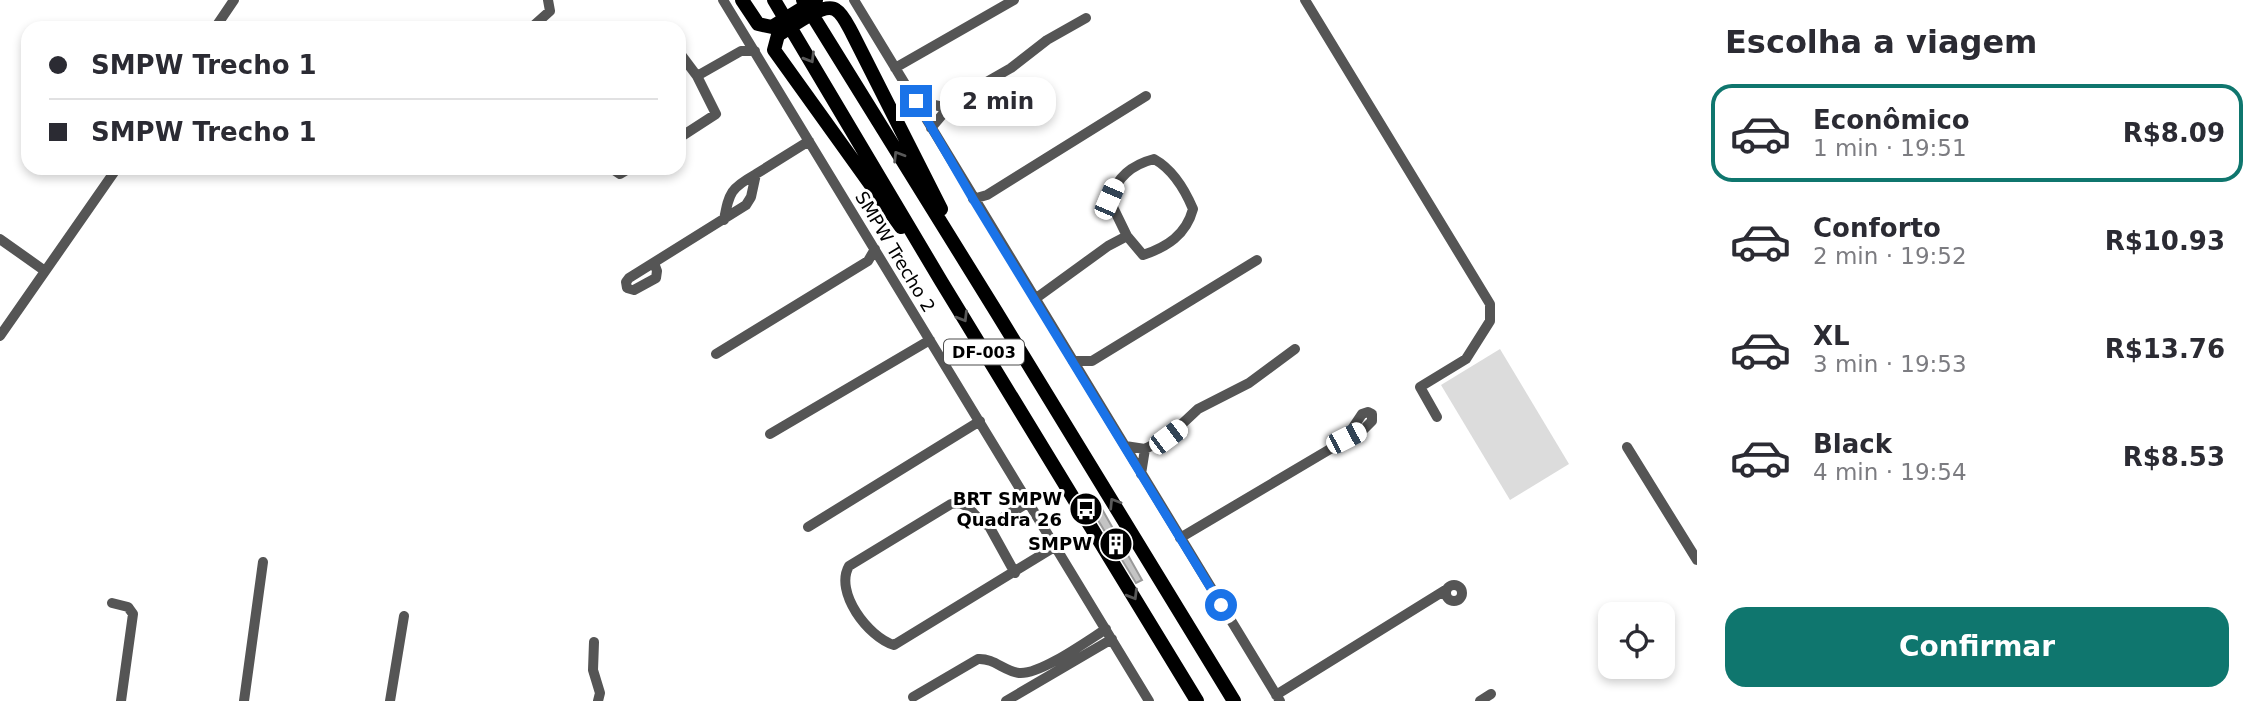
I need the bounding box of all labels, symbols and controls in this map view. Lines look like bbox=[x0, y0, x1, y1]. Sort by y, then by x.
text: Escolha a viagem bbox=[1725, 23, 2037, 61]
text: SMPW Trecho 1 bbox=[91, 50, 317, 80]
one-way arrow bbox=[801, 51, 814, 64]
callout: 2 min bbox=[940, 76, 1056, 126]
route end bbox=[900, 85, 932, 117]
text: 2 min bbox=[962, 88, 1034, 114]
icon: car bbox=[1729, 102, 1792, 165]
text: Econômico bbox=[1813, 105, 1970, 135]
text: SMPW Trecho 1 bbox=[91, 117, 317, 147]
text: R$8.09 bbox=[2123, 118, 2225, 148]
text: 1 min · 19:51 bbox=[1813, 135, 1967, 161]
one-way arrow bbox=[893, 151, 906, 164]
car bbox=[1092, 176, 1127, 222]
street label: SMPW Trecho 2 bbox=[851, 188, 940, 316]
icon: car bbox=[1729, 210, 1792, 273]
text: Conforto bbox=[1813, 213, 1941, 243]
text: R$10.93 bbox=[2105, 226, 2225, 256]
text: 2 min · 19:52 bbox=[1813, 243, 1967, 269]
one-way arrow bbox=[955, 310, 968, 323]
icon: car bbox=[1729, 318, 1792, 381]
text: XL bbox=[1813, 321, 1850, 351]
text: R$13.76 bbox=[2105, 334, 2225, 364]
road number: DF-003 bbox=[944, 340, 1024, 364]
text: 3 min · 19:53 bbox=[1813, 351, 1967, 377]
car bbox=[1145, 416, 1192, 458]
car bbox=[1323, 419, 1370, 457]
icon: car bbox=[1729, 426, 1792, 489]
text: Black bbox=[1813, 429, 1892, 459]
text: R$8.53 bbox=[2123, 442, 2225, 472]
text: 4 min · 19:54 bbox=[1813, 459, 1967, 485]
place label: BRT SMPW Quadra 26 bbox=[953, 488, 1062, 530]
bus stop icon: BRT SMPW Quadra 26 bbox=[1067, 490, 1105, 528]
one-way arrow bbox=[1109, 498, 1122, 511]
building icon: SMPW bbox=[1097, 525, 1135, 563]
place label: SMPW bbox=[1028, 533, 1092, 554]
one-way arrow bbox=[1124, 587, 1137, 600]
route start bbox=[1205, 589, 1237, 621]
map controls bbox=[1598, 602, 1675, 679]
button: locate bbox=[1598, 602, 1675, 679]
button: Confirmar bbox=[1725, 607, 2229, 687]

